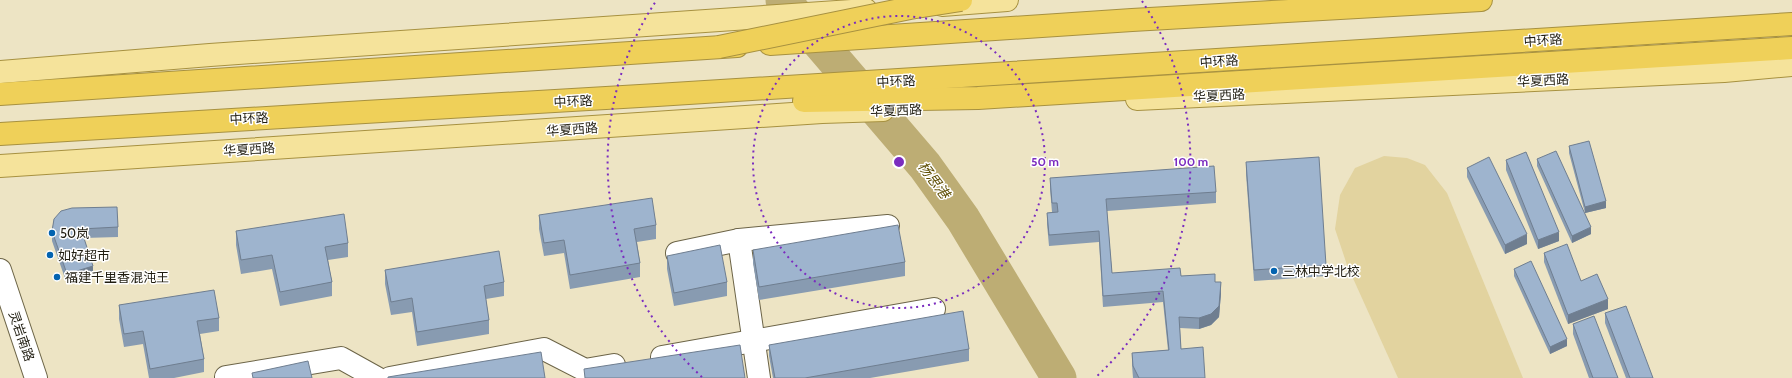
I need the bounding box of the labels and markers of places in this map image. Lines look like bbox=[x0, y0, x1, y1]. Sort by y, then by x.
centre of rings bbox=[892, 155, 906, 169]
place label: 50岚 bbox=[60, 225, 89, 241]
marker: 50岚 bbox=[47, 228, 57, 238]
place label: 如好超市 bbox=[58, 247, 110, 263]
marker: 如好超市 bbox=[45, 250, 55, 260]
place label: 三林中学北校 bbox=[1282, 263, 1360, 279]
marker: 三林中学北校 bbox=[1269, 266, 1279, 276]
place label: 福建千里香混沌王 bbox=[65, 269, 169, 285]
marker: 福建千里香混沌王 bbox=[52, 272, 62, 282]

